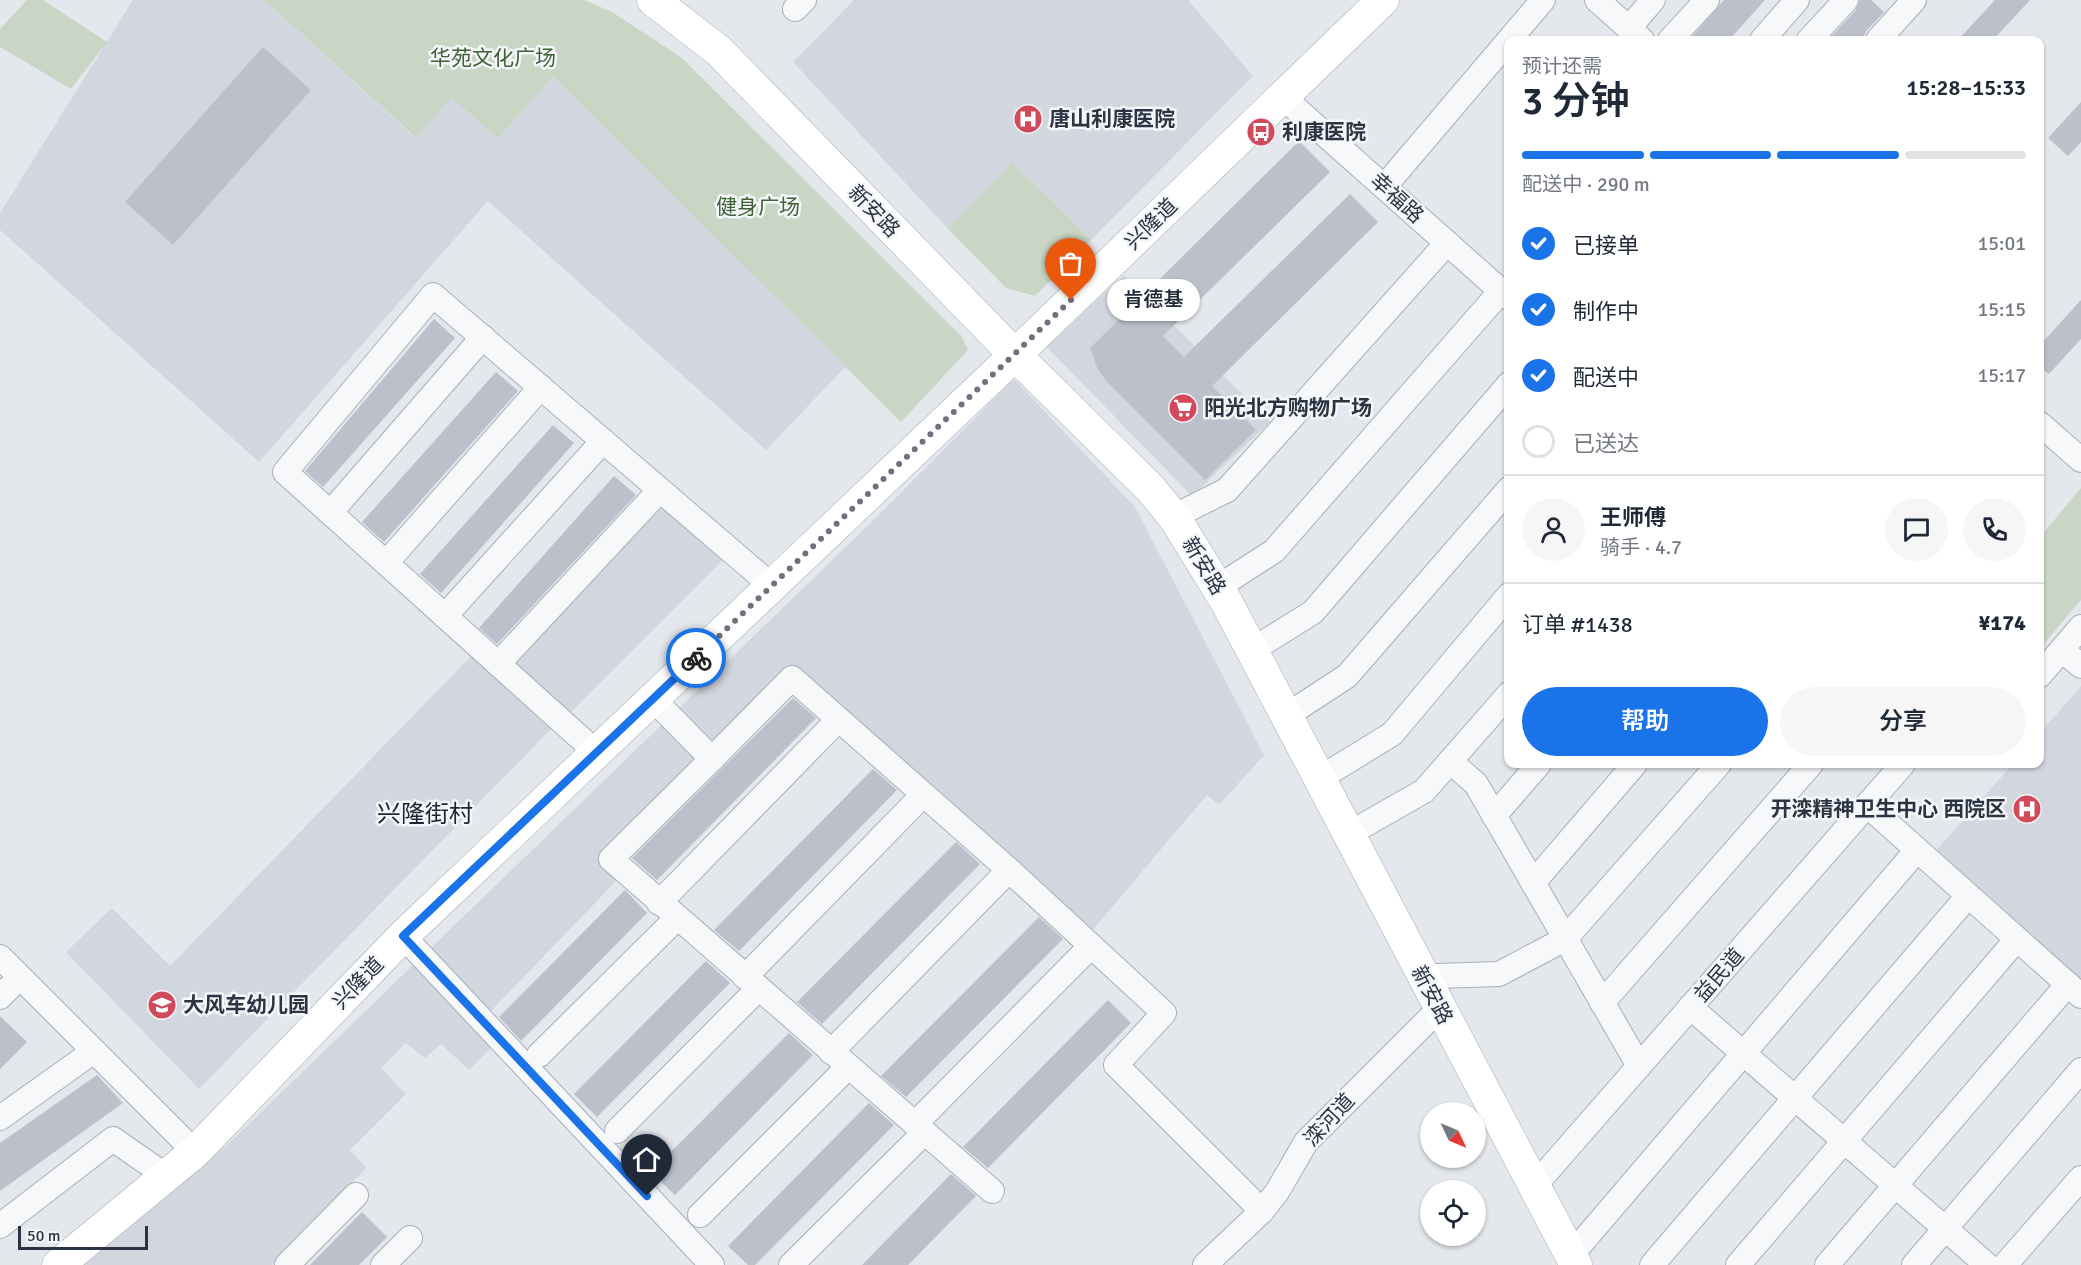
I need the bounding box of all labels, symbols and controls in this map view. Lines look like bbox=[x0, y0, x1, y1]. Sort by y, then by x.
park label: 华苑文化广场 bbox=[430, 45, 556, 71]
text: 预计还需 bbox=[1522, 54, 1602, 79]
text: 15:28–15:33 bbox=[1907, 74, 2026, 101]
text: 3 分钟 bbox=[1522, 77, 1630, 125]
hospital icon: 唐山利康医院 bbox=[1012, 103, 1044, 135]
place label: 唐山利康医院 bbox=[1049, 106, 1175, 132]
bus stop icon: 利康医院 bbox=[1245, 116, 1277, 148]
place label: 利康医院 bbox=[1282, 119, 1366, 145]
street label: 幸福路 bbox=[1365, 167, 1429, 229]
text: 配送中 · 290 m bbox=[1522, 172, 1650, 197]
street label: 新安路 bbox=[843, 179, 905, 243]
street label: 兴隆道 bbox=[1119, 193, 1183, 255]
park label: 健身广场 bbox=[716, 194, 800, 220]
icon: check bbox=[1522, 227, 1555, 260]
text: 15:01 bbox=[1977, 231, 2026, 256]
text: 已接单 bbox=[1573, 232, 1639, 259]
pin bbox=[1045, 238, 1096, 300]
icon: bag bbox=[1054, 247, 1087, 280]
callout: 肯德基 bbox=[1107, 279, 1200, 321]
text: 肯德基 bbox=[1124, 287, 1184, 312]
icon: check bbox=[1522, 293, 1555, 326]
text: 15:15 bbox=[1977, 297, 2026, 322]
text: 制作中 bbox=[1573, 298, 1639, 325]
icon: check bbox=[1522, 359, 1555, 392]
text: 15:17 bbox=[1977, 363, 2026, 388]
text: 配送中 bbox=[1573, 364, 1639, 391]
supermarket icon: 阳光北方购物广场 bbox=[1167, 392, 1199, 424]
place label: 阳光北方购物广场 bbox=[1204, 395, 1372, 421]
text: 已送达 bbox=[1573, 430, 1639, 457]
button: person bbox=[1522, 498, 1585, 561]
button: chat bbox=[1885, 498, 1948, 561]
button: phone bbox=[1963, 498, 2026, 561]
text: 王师傅 bbox=[1600, 504, 1666, 531]
street label: 新安路 bbox=[1177, 532, 1231, 600]
text: 骑手 · 4.7 bbox=[1600, 535, 1682, 560]
text: ¥174 bbox=[1978, 609, 2026, 636]
text: 订单 #1438 bbox=[1522, 611, 1633, 638]
courier bbox=[666, 628, 726, 688]
icon: bike bbox=[680, 642, 713, 675]
button: 帮助 bbox=[1522, 687, 1768, 756]
button: 分享 bbox=[1780, 687, 2026, 756]
hospital icon: 开滦精神卫生中心 西院区 bbox=[2011, 793, 2043, 825]
place label: 开滦精神卫生中心 西院区 bbox=[1770, 796, 2006, 822]
district label: 兴隆街村 bbox=[377, 799, 473, 829]
street label: 益民道 bbox=[1689, 943, 1749, 1007]
street label: 兴隆道 bbox=[327, 951, 389, 1015]
street label: 新安路 bbox=[1406, 961, 1458, 1029]
school or university icon: 大风车幼儿园 bbox=[146, 989, 178, 1021]
place label: 大风车幼儿园 bbox=[183, 992, 309, 1018]
street label: 滦河道 bbox=[1298, 1088, 1360, 1152]
north arrow bbox=[1420, 1102, 1486, 1168]
map controls bbox=[1420, 1102, 1486, 1246]
pin bbox=[621, 1134, 672, 1196]
icon: home bbox=[630, 1143, 663, 1176]
button: locate bbox=[1420, 1180, 1486, 1246]
scale bar bbox=[18, 1223, 148, 1250]
text: 50 m bbox=[27, 1226, 61, 1246]

